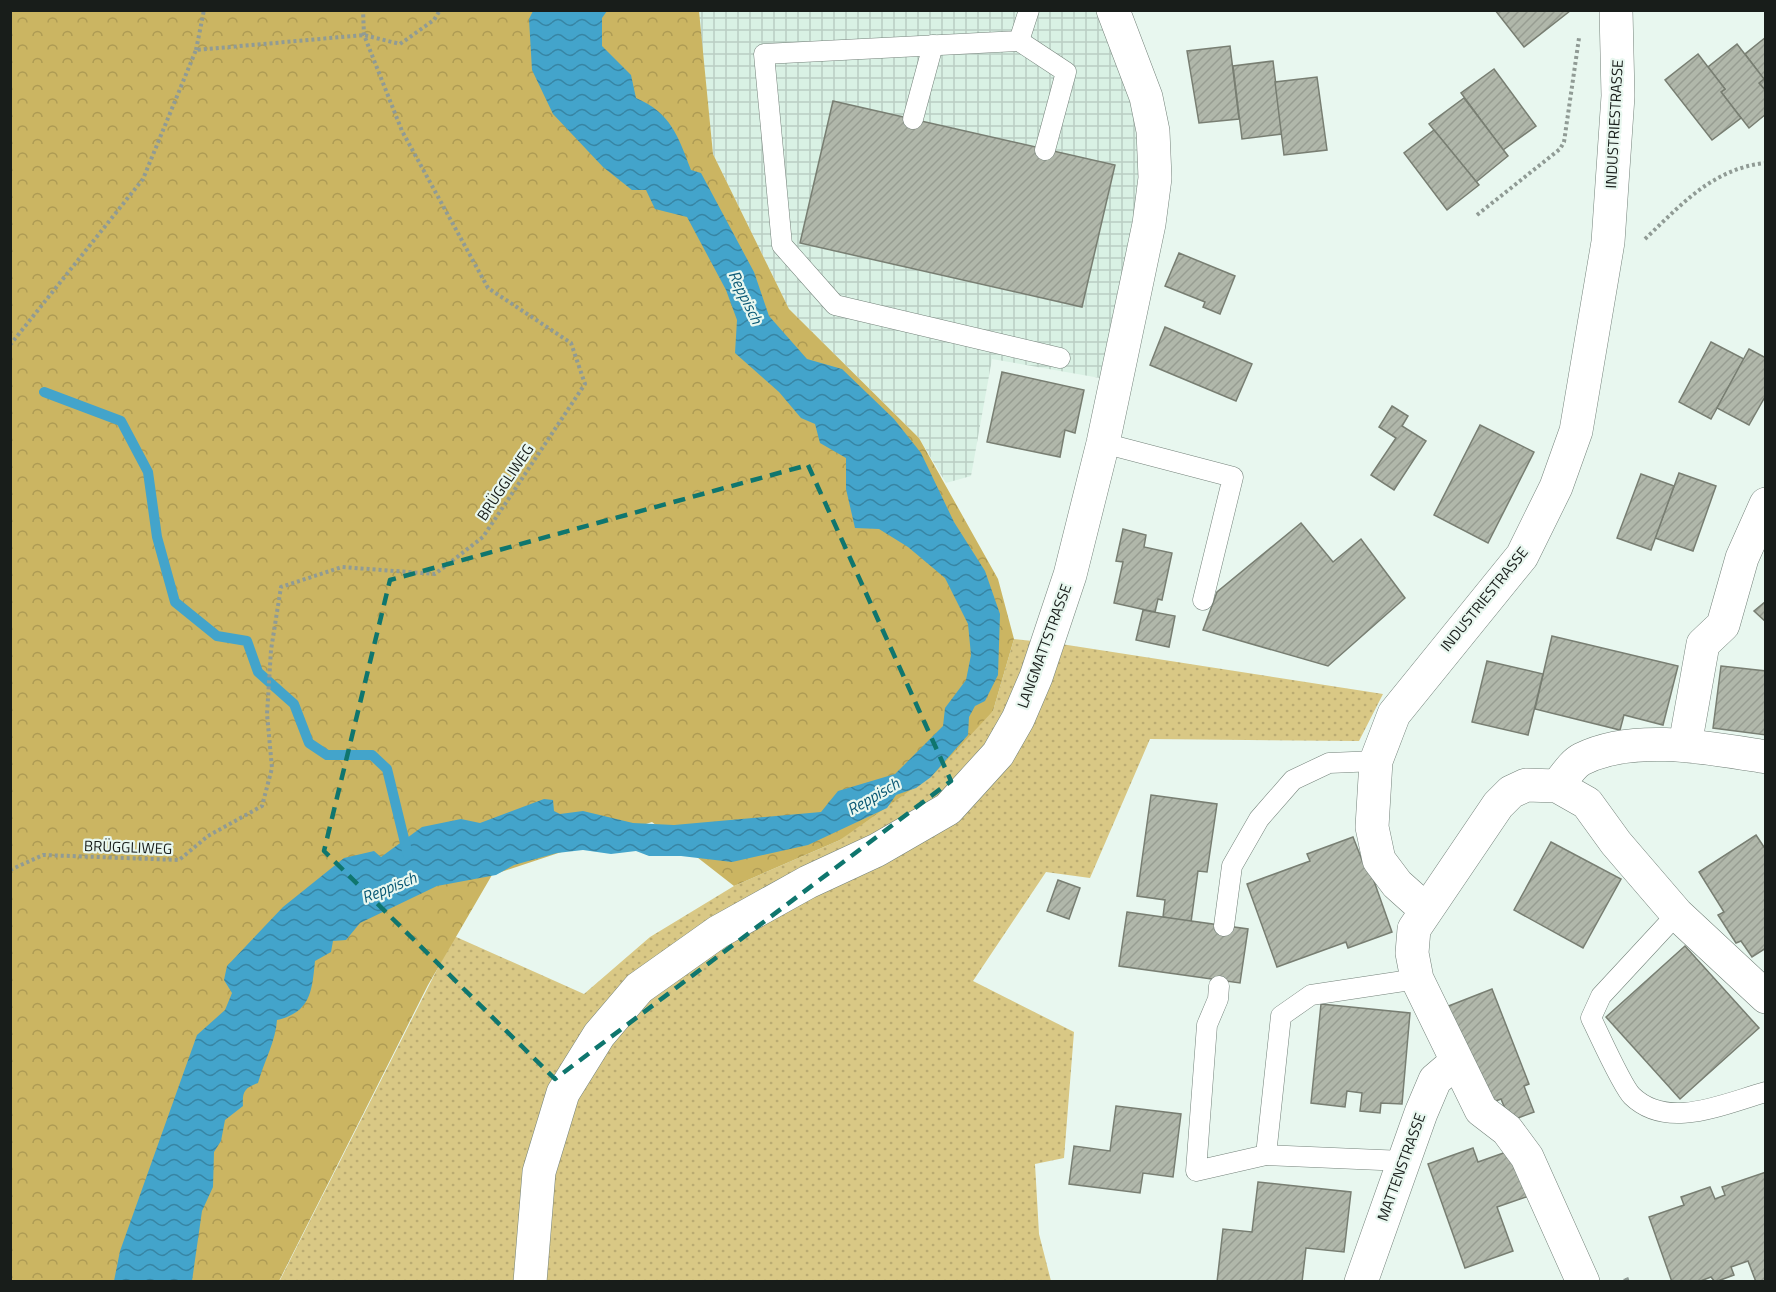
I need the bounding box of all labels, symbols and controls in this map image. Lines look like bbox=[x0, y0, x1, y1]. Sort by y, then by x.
street label: INDUSTRIESTRASSE bbox=[1599, 59, 1629, 189]
water label: Reppisch bbox=[723, 266, 770, 329]
street label: BRÜGGLIWEG bbox=[471, 439, 539, 525]
street label: INDUSTRIESTRASSE bbox=[1434, 542, 1534, 656]
street label: LANGMATTSTRASSE bbox=[1011, 581, 1077, 711]
water label: Reppisch bbox=[842, 771, 905, 821]
street label: BRÜGGLIWEG bbox=[84, 834, 172, 860]
water label: Reppisch bbox=[358, 865, 421, 909]
street label: MATTENSTRASSE bbox=[1371, 1110, 1431, 1224]

